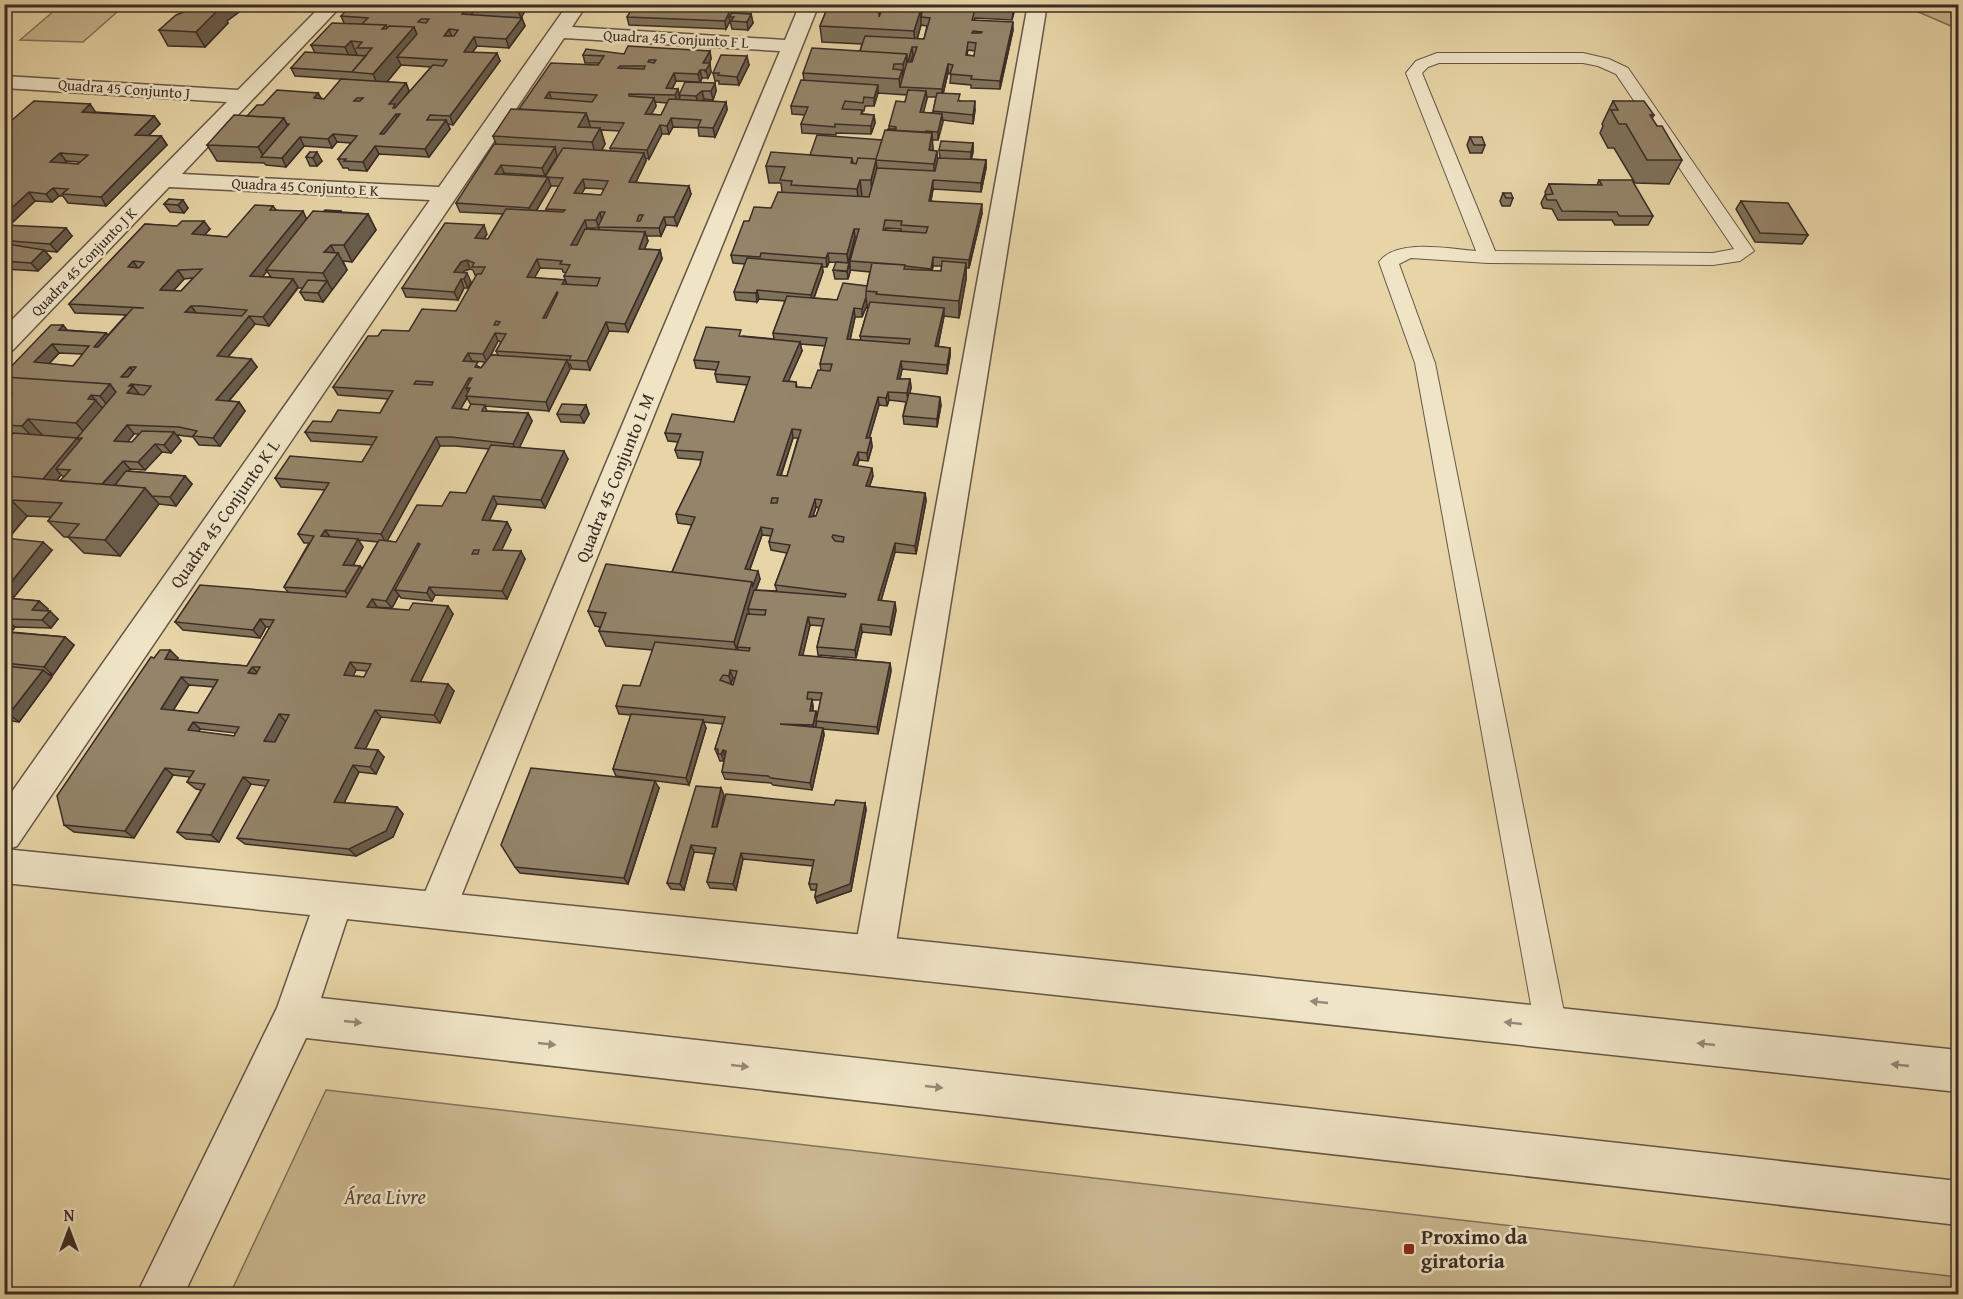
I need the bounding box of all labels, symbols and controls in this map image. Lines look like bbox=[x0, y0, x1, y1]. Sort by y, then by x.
street label: Quadra 45 Conjunto F L bbox=[603, 24, 750, 53]
street label: Quadra 45 Conjunto J bbox=[57, 73, 191, 104]
street label: Quadra 45 Conjunto E K bbox=[231, 172, 379, 201]
street label: Quadra 45 Conjunto J K bbox=[26, 202, 141, 321]
street label: Quadra 45 Conjunto L M bbox=[568, 389, 661, 567]
street label: Quadra 45 Conjunto K L bbox=[163, 434, 286, 594]
one-way arrow bbox=[1309, 998, 1328, 1007]
one-way arrow bbox=[343, 1017, 362, 1027]
one-way arrow bbox=[1503, 1018, 1522, 1028]
one-way arrow bbox=[537, 1039, 556, 1049]
one-way arrow bbox=[1697, 1039, 1716, 1049]
one-way arrow bbox=[1891, 1060, 1910, 1070]
one-way arrow bbox=[731, 1061, 750, 1071]
one-way arrow bbox=[925, 1083, 944, 1092]
park label: Área Livre bbox=[343, 1181, 426, 1212]
north arrow bbox=[39, 1200, 99, 1260]
text: N bbox=[64, 1203, 75, 1227]
place label: Proximo da giratoria bbox=[1421, 1221, 1528, 1276]
marker: Proximo da giratoria bbox=[1402, 1242, 1416, 1256]

